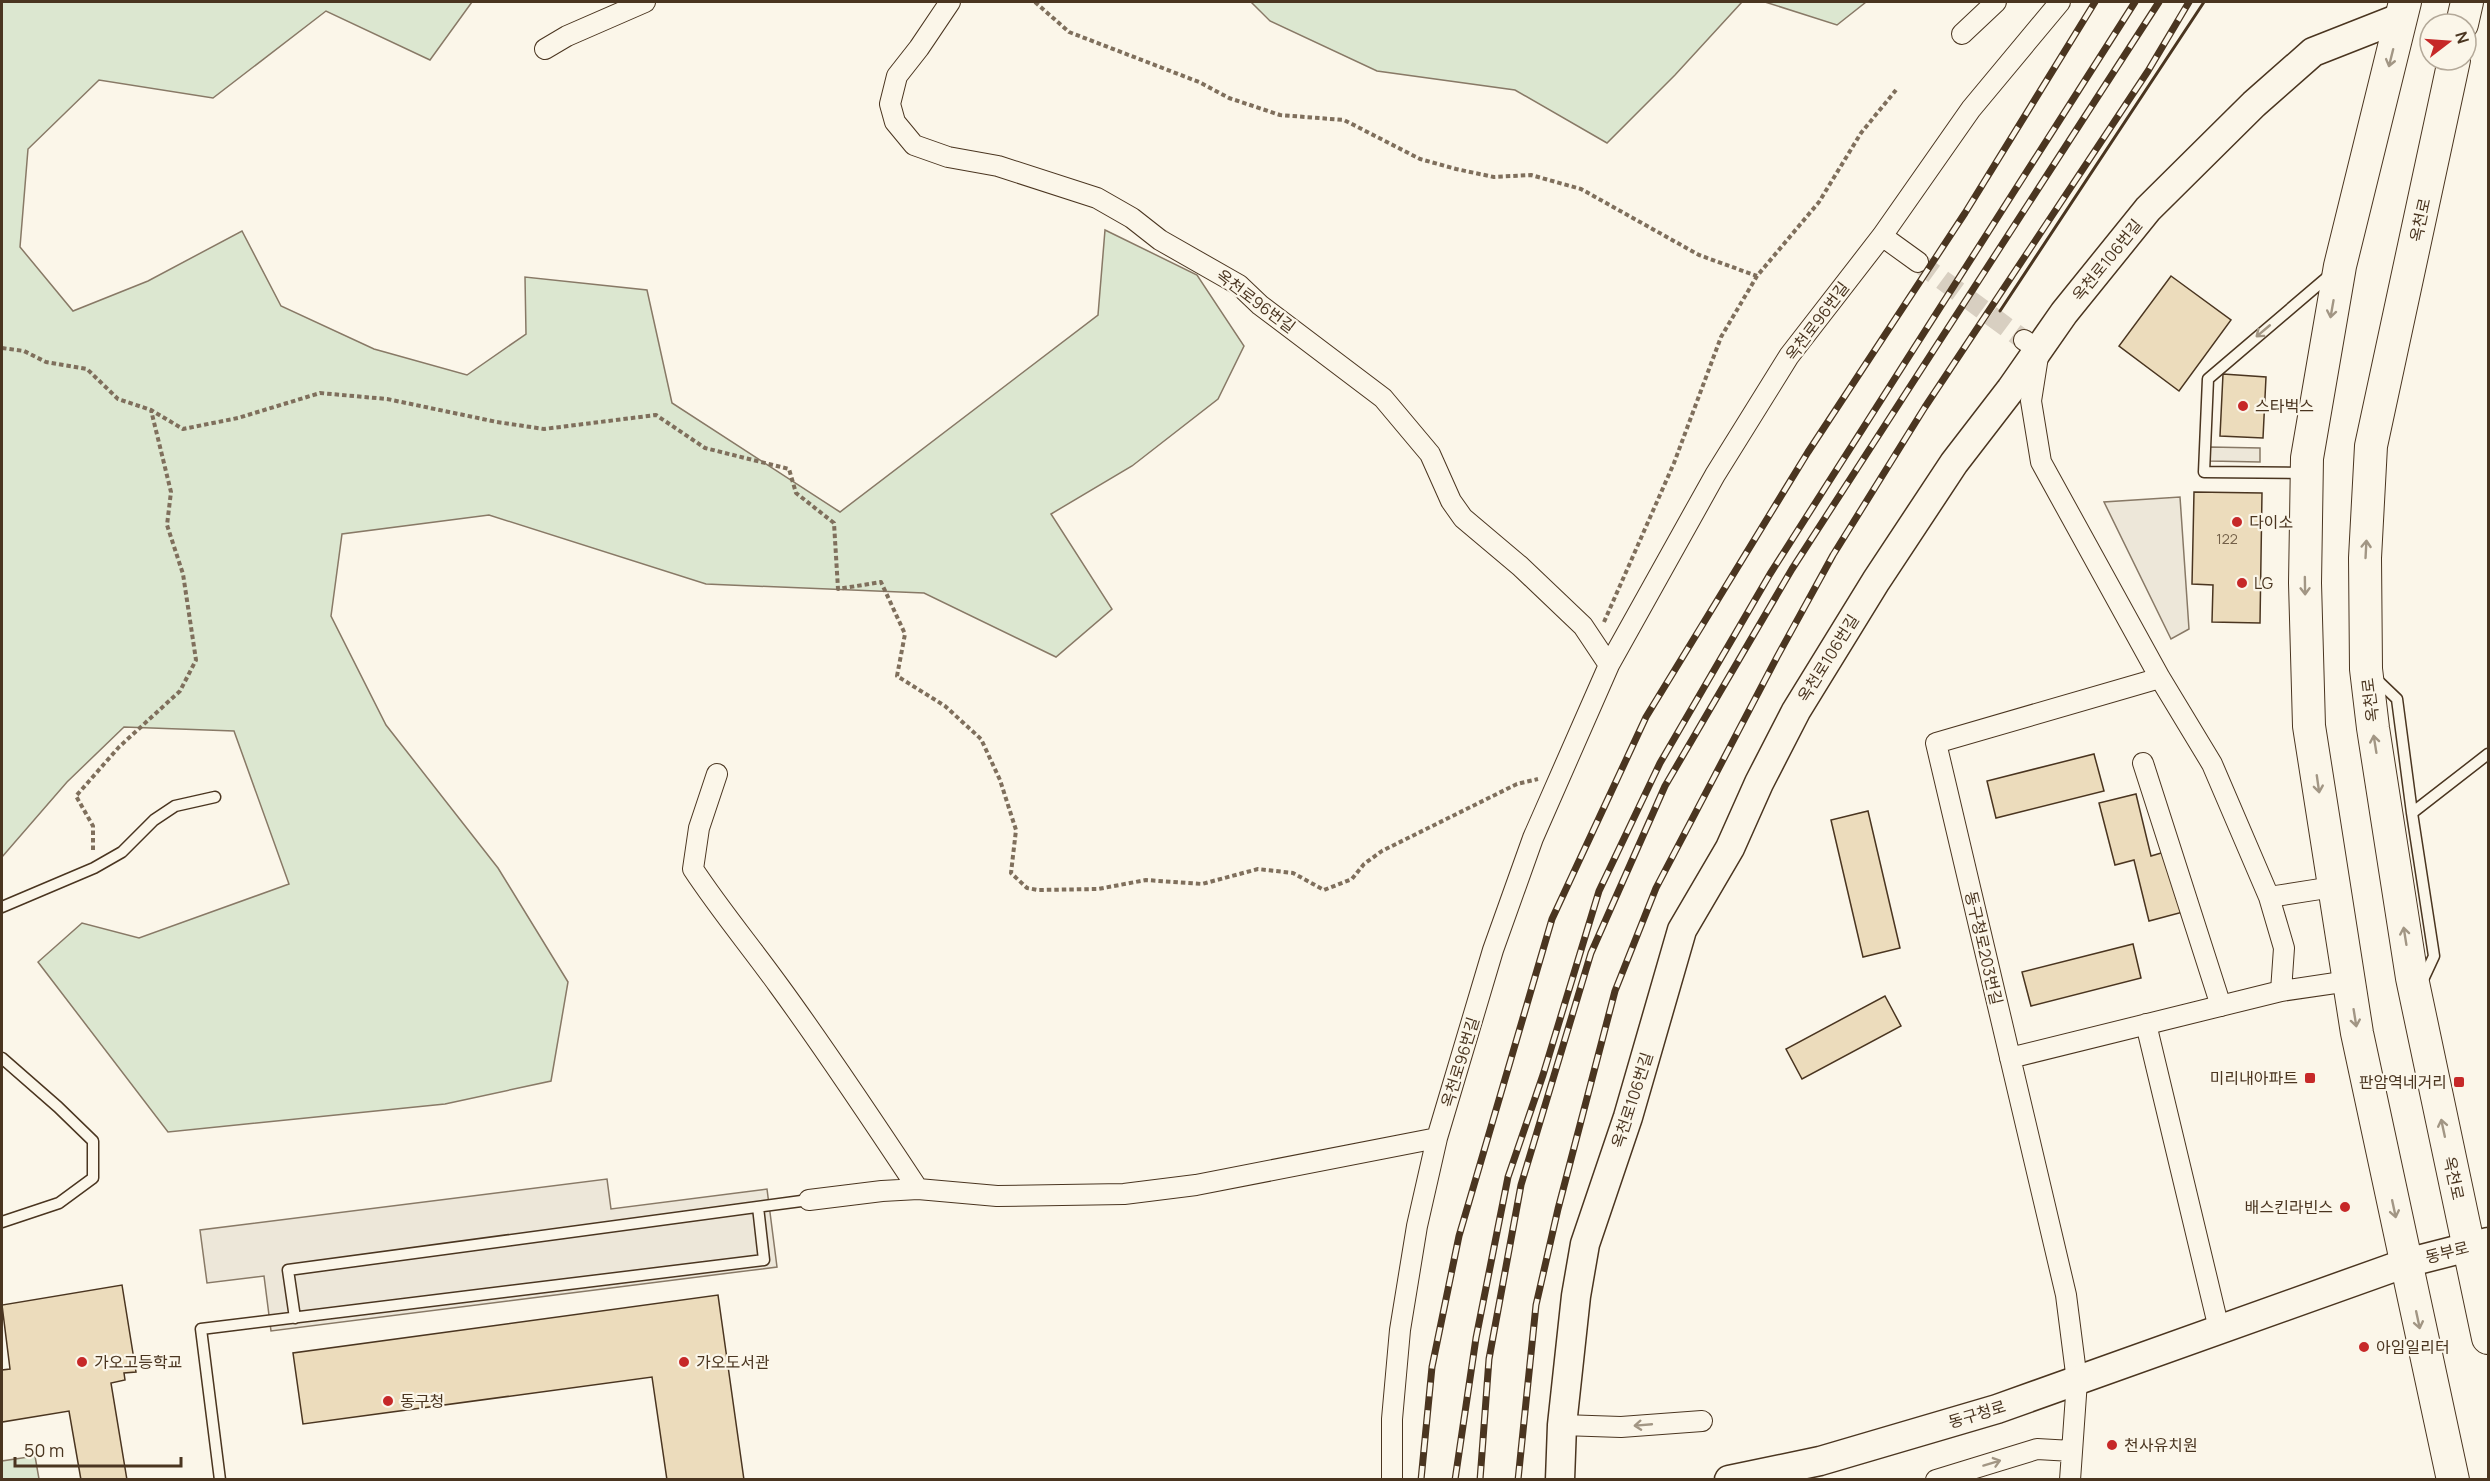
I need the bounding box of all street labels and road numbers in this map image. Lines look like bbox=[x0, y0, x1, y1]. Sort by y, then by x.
street label: 옥천로 bbox=[2405, 196, 2435, 244]
street label: 옥천로106번길 bbox=[2067, 214, 2147, 306]
street label: 옥천로96번길 bbox=[1212, 264, 1300, 338]
street label: 옥천로96번길 bbox=[1780, 277, 1854, 365]
street label: 옥천로106번길 bbox=[1792, 610, 1864, 706]
street label: 옥천로 bbox=[2356, 676, 2384, 723]
street label: 동구청로203번길 bbox=[1960, 889, 2008, 1007]
street label: 옥천로96번길 bbox=[1436, 1014, 1484, 1110]
street label: 옥천로106번길 bbox=[1606, 1049, 1658, 1151]
street label: 옥천로 bbox=[2439, 1154, 2469, 1202]
street label: 동부로 bbox=[2423, 1236, 2471, 1268]
street label: 동구청로 bbox=[1946, 1395, 2009, 1433]

